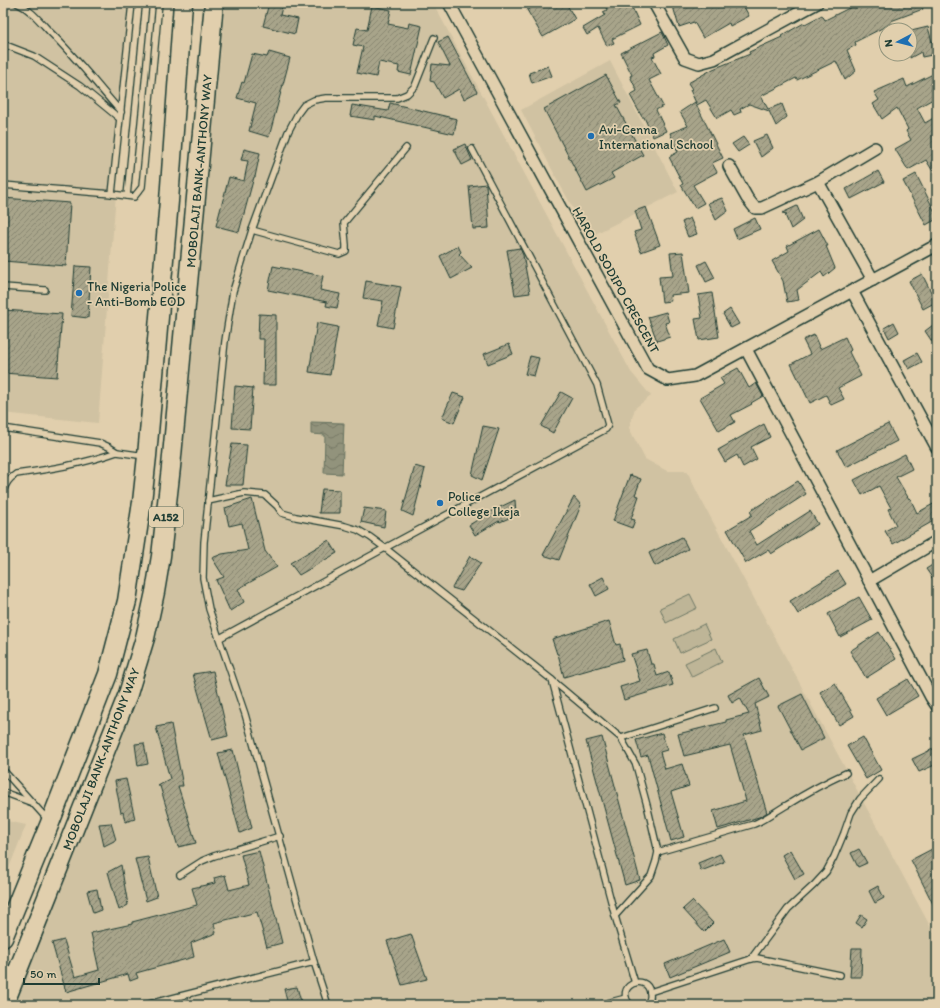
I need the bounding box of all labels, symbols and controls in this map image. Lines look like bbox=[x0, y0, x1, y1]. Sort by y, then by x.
north arrow bbox=[878, 22, 918, 62]
text: N bbox=[882, 39, 895, 48]
street label: MOBOLAJI BANK-ANTHONY WAY bbox=[183, 73, 215, 268]
place label: Avi-Cenna International School bbox=[599, 122, 714, 152]
marker: Avi-Cenna International School bbox=[586, 131, 596, 141]
street label: HAROLD SODIPO CRESCENT bbox=[569, 204, 663, 356]
place label: The Nigeria Police - Anti-Bomb EOD bbox=[87, 279, 186, 309]
marker: The Nigeria Police - Anti-Bomb EOD bbox=[74, 288, 84, 298]
place label: Police College Ikeja bbox=[448, 489, 520, 519]
marker: Police College Ikeja bbox=[435, 498, 445, 508]
road number: A152 bbox=[149, 507, 183, 527]
street label: MOBOLAJI BANK-ANTHONY WAY bbox=[59, 665, 143, 852]
scale bar bbox=[24, 960, 99, 986]
text: 50 m bbox=[30, 967, 56, 981]

